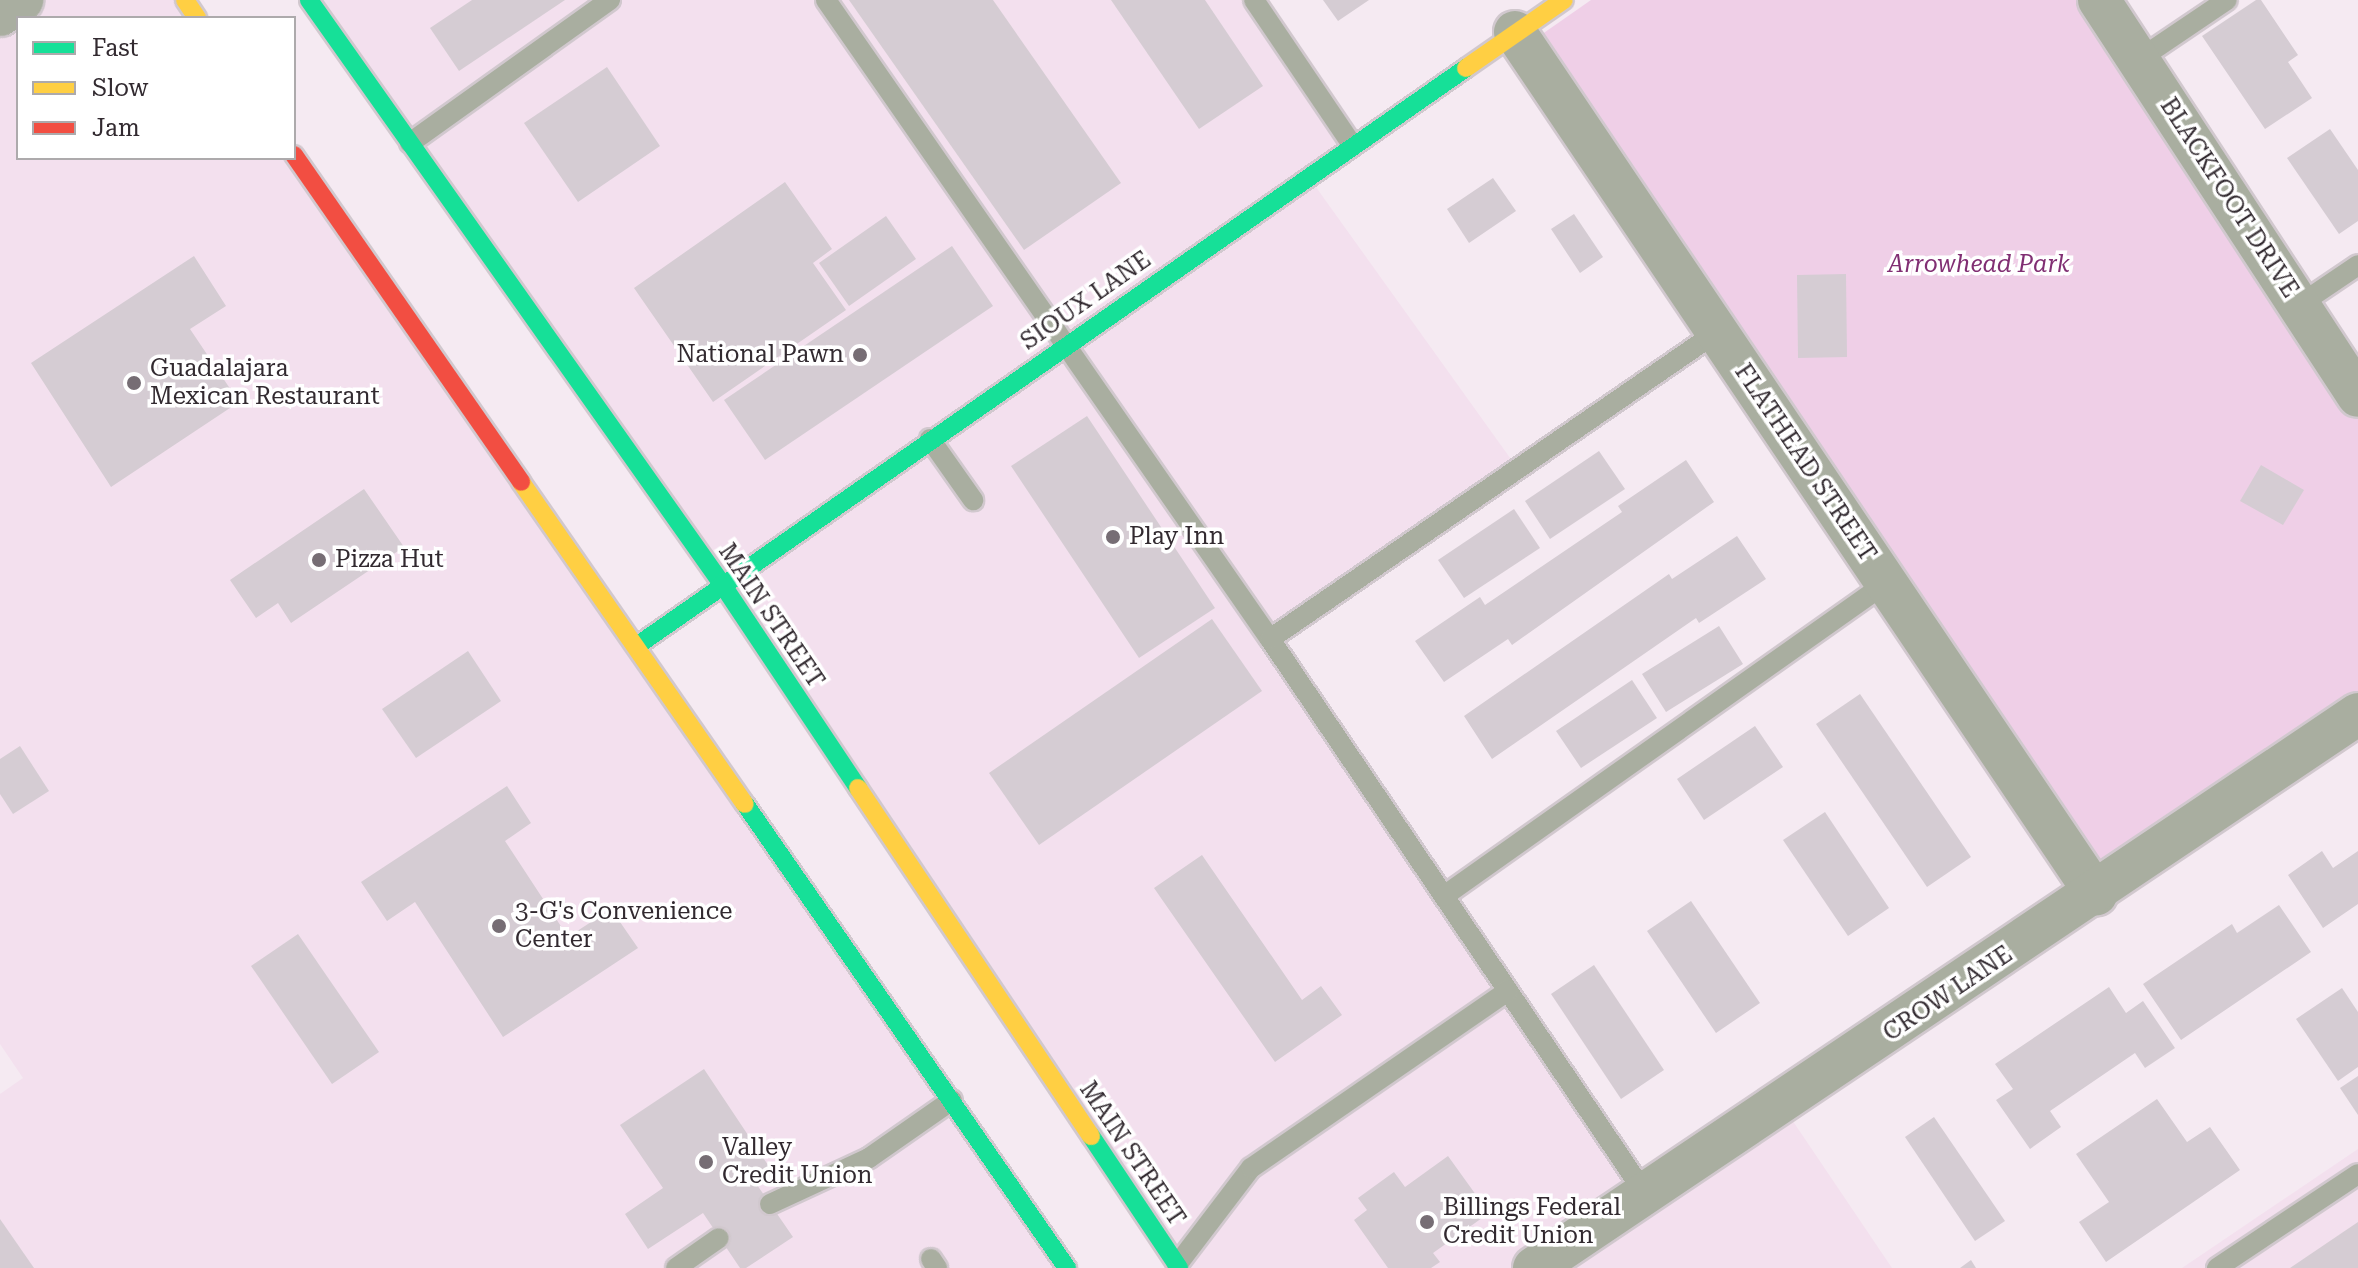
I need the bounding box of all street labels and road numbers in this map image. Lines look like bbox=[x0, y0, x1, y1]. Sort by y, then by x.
street label: BLACKFOOT DRIVE bbox=[2154, 93, 2304, 303]
street label: SIOUX LANE bbox=[1015, 246, 1157, 356]
street label: FLATHEAD STREET bbox=[1728, 359, 1882, 567]
street label: MAIN STREET bbox=[712, 538, 830, 694]
street label: CROW LANE bbox=[1878, 940, 2018, 1048]
street label: MAIN STREET bbox=[1073, 1076, 1191, 1232]

